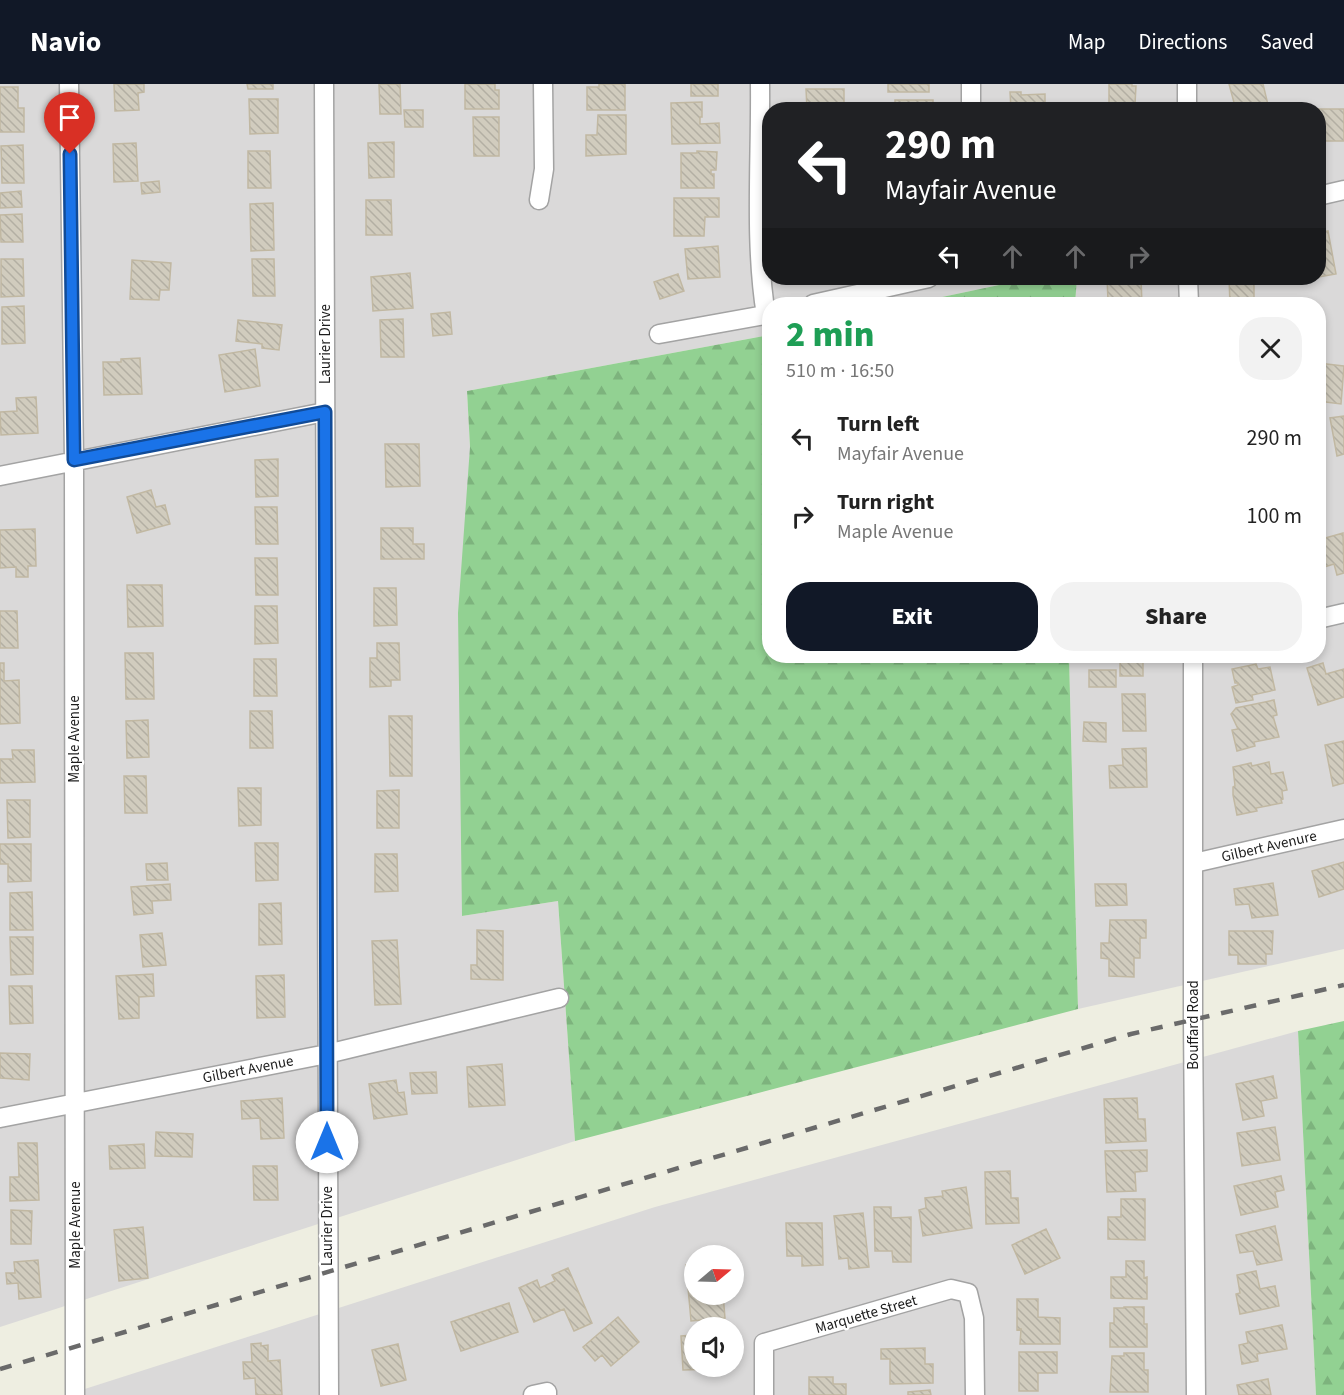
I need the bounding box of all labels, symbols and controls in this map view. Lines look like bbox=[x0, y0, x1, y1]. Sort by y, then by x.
text: Navio bbox=[30, 22, 101, 62]
text: Map bbox=[1068, 27, 1106, 57]
text: Directions bbox=[1139, 27, 1227, 57]
text: Saved bbox=[1260, 27, 1314, 57]
pin bbox=[44, 92, 95, 154]
icon: arrive bbox=[53, 101, 86, 134]
text: 290 m bbox=[885, 115, 996, 175]
icon: left bbox=[786, 126, 864, 204]
text: Mayfair Avenue bbox=[885, 171, 1056, 210]
icon: left bbox=[933, 240, 966, 273]
icon: ahead bbox=[996, 240, 1029, 273]
icon: ahead bbox=[1059, 240, 1092, 273]
icon: right bbox=[1122, 240, 1155, 273]
street label: Laurier Drive bbox=[315, 304, 336, 384]
text: 2 min bbox=[786, 309, 874, 360]
button: close bbox=[1239, 317, 1302, 380]
text: 510 m · 16:50 bbox=[786, 357, 894, 385]
text: Turn left bbox=[837, 408, 919, 440]
icon: left bbox=[786, 422, 819, 455]
text: 290 m bbox=[1247, 422, 1302, 454]
text: Mayfair Avenue bbox=[837, 440, 964, 468]
text: Turn right bbox=[837, 486, 934, 518]
icon: right bbox=[786, 500, 819, 533]
text: 100 m bbox=[1247, 500, 1302, 532]
text: Maple Avenue bbox=[837, 518, 953, 546]
button: Exit bbox=[786, 582, 1038, 651]
button: Share bbox=[1050, 582, 1302, 651]
street label: Maple Avenue bbox=[64, 695, 85, 783]
street label: Gilbert Avenure bbox=[1219, 825, 1319, 868]
street label: Bouffard Road bbox=[1183, 980, 1204, 1070]
street label: Gilbert Avenue bbox=[201, 1050, 295, 1089]
position arrow bbox=[295, 1110, 359, 1174]
street label: Maple Avenue bbox=[65, 1181, 86, 1269]
street label: Laurier Drive bbox=[317, 1186, 338, 1266]
north arrow bbox=[684, 1245, 744, 1305]
map controls bbox=[684, 1245, 744, 1377]
street label: Marquette Street bbox=[813, 1290, 919, 1339]
button: sound bbox=[684, 1317, 744, 1377]

